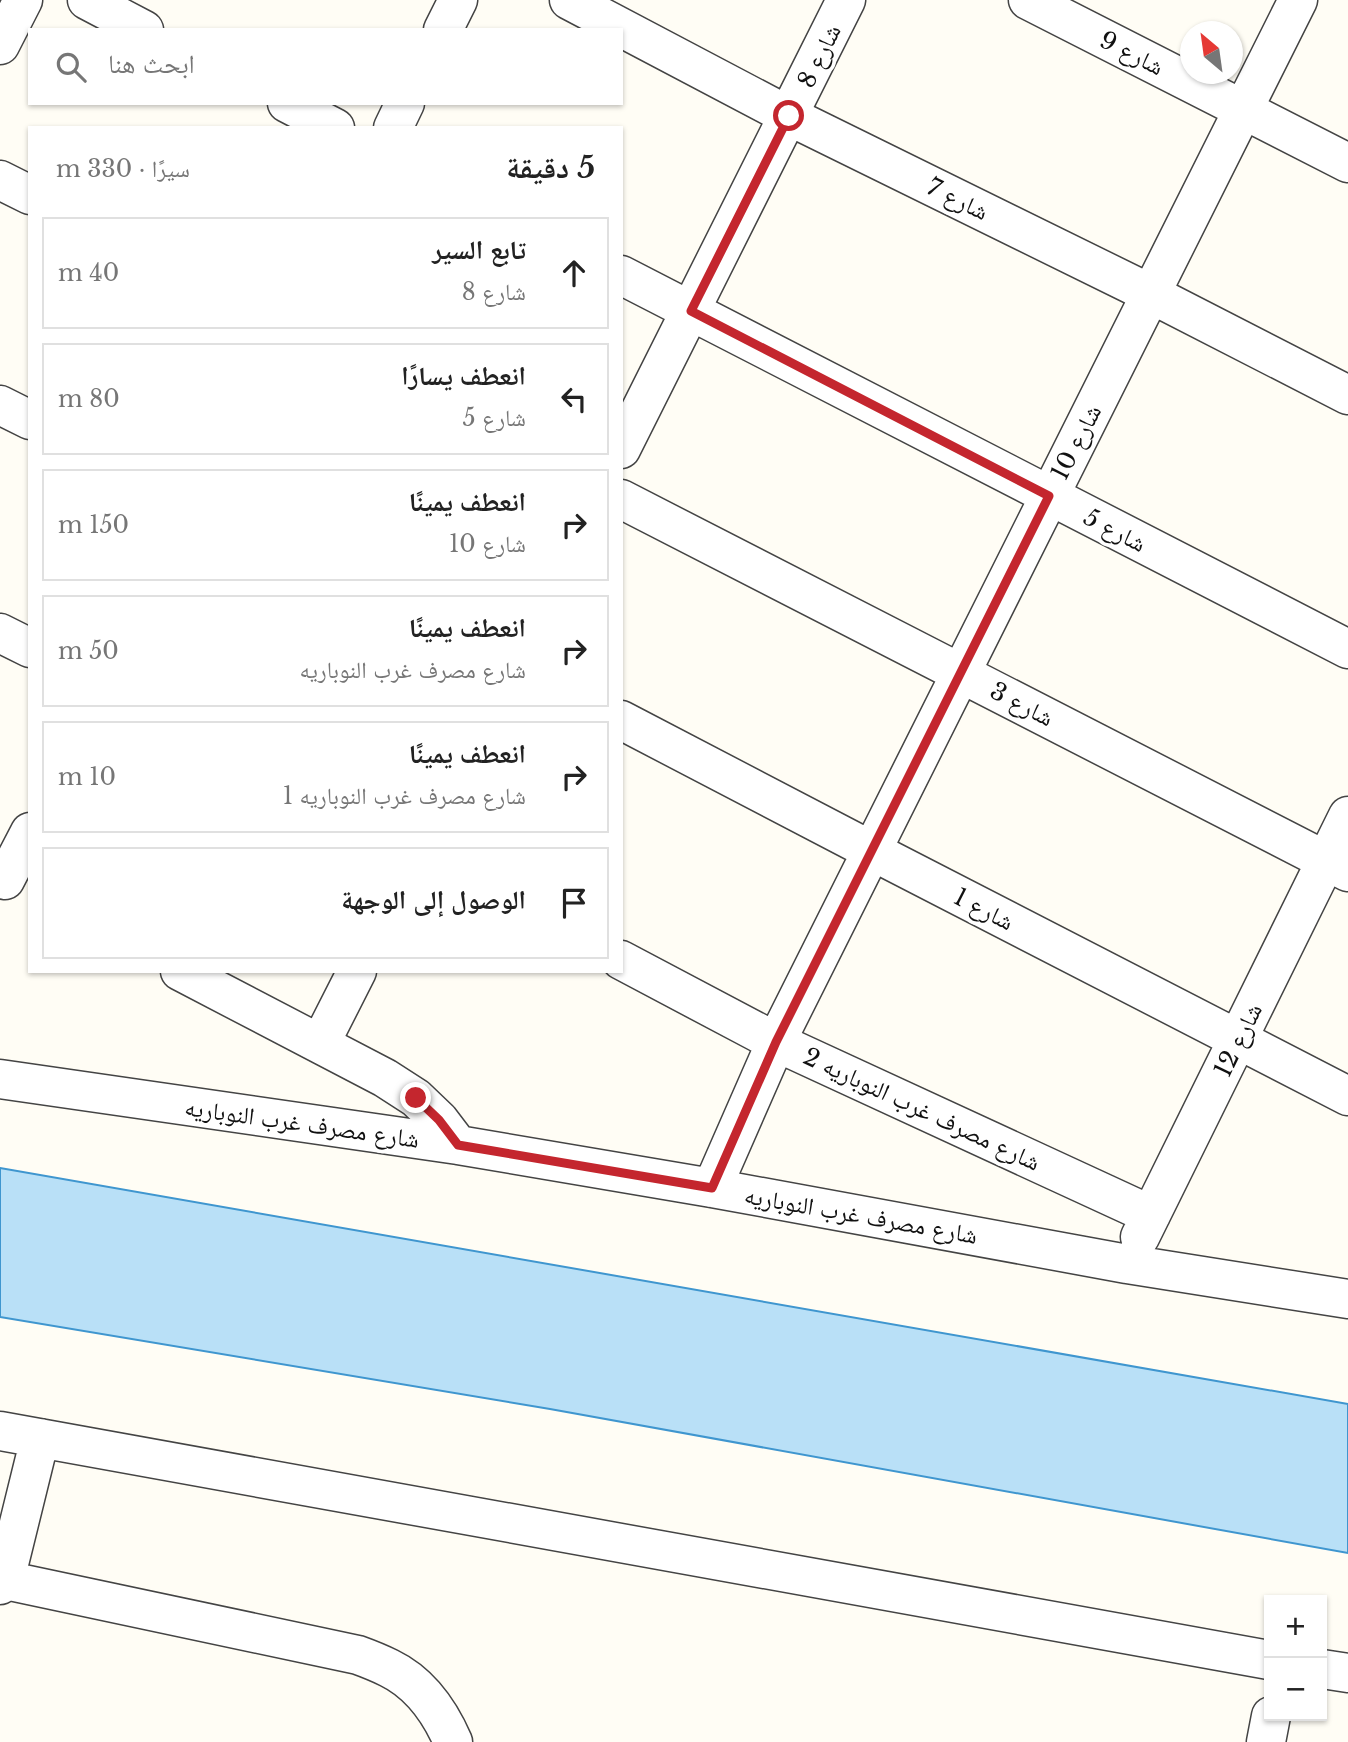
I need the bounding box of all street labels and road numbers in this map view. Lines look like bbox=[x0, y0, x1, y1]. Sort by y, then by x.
street label: شارع 8 bbox=[791, 20, 848, 93]
street label: شارع 9 bbox=[1095, 25, 1169, 82]
street label: شارع 7 bbox=[922, 172, 993, 227]
street label: شارع 10 bbox=[1045, 400, 1108, 485]
street label: شارع 5 bbox=[1078, 502, 1151, 559]
street label: شارع 3 bbox=[985, 676, 1059, 733]
street label: شارع 1 bbox=[949, 882, 1019, 937]
street label: شارع 12 bbox=[1208, 999, 1269, 1082]
street label: شارع مصرف غرب النوباريه 2 bbox=[799, 1041, 1045, 1178]
street label: شارع مصرف غرب النوباريه bbox=[183, 1092, 421, 1155]
street label: شارع مصرف غرب النوباريه bbox=[742, 1180, 980, 1251]

